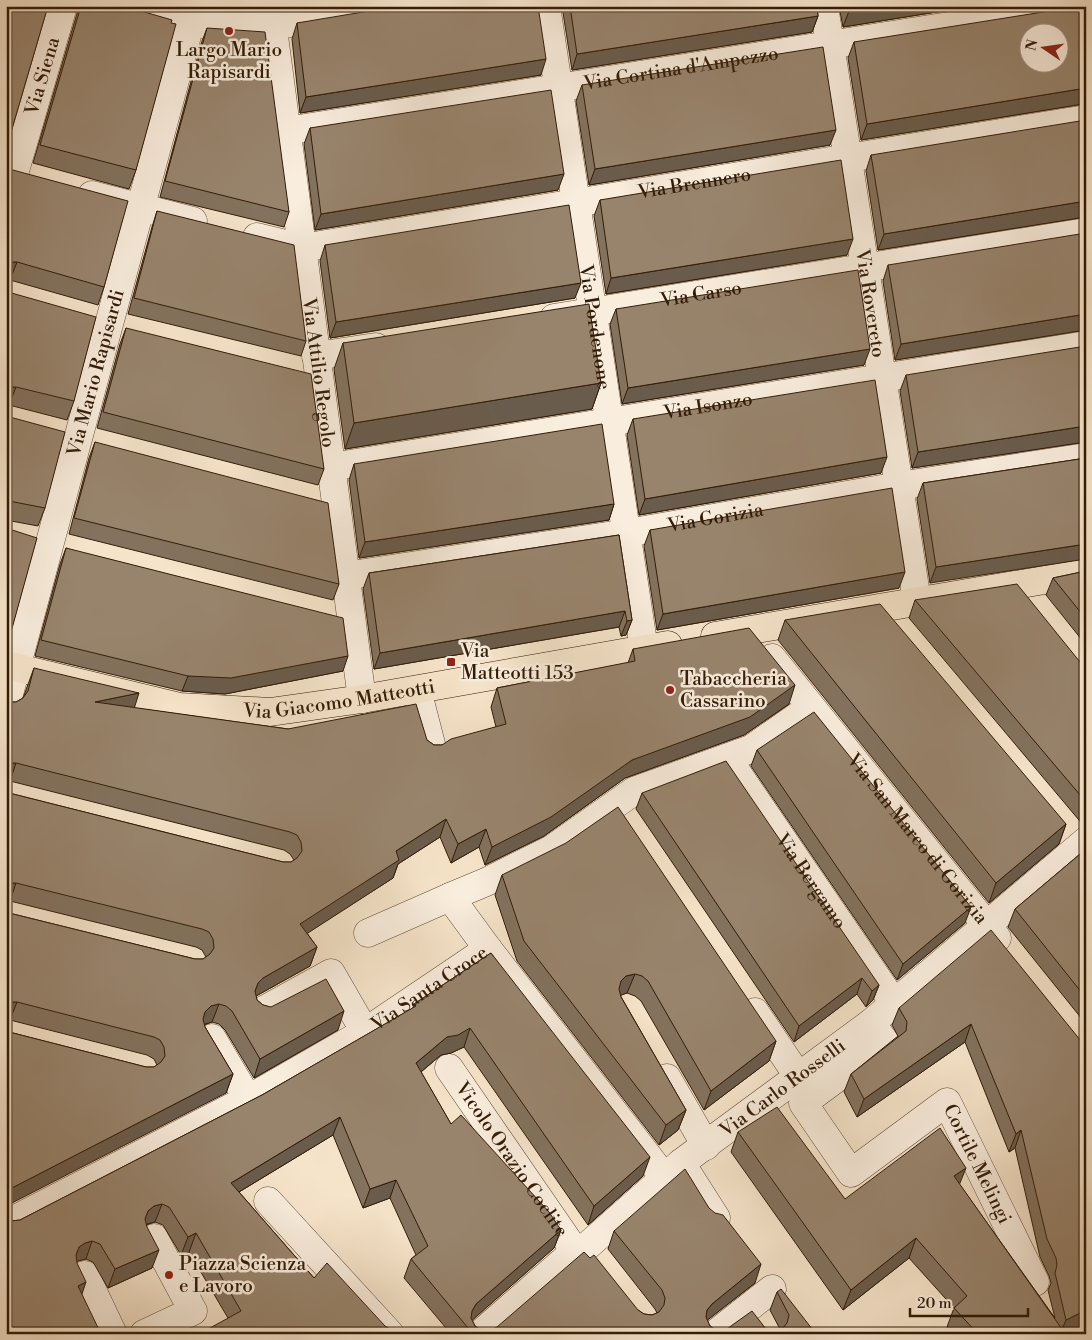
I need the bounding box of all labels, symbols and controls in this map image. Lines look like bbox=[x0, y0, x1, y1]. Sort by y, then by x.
north arrow bbox=[1020, 22, 1070, 72]
marker: Largo Mario Rapisardi bbox=[223, 25, 235, 37]
street label: Via Siena bbox=[20, 34, 65, 119]
place label: Largo Mario Rapisardi bbox=[176, 38, 282, 84]
text: N bbox=[1022, 38, 1042, 53]
street label: Via Cortina d'Ampezzo bbox=[581, 41, 780, 96]
street label: Via Brennero bbox=[635, 162, 753, 205]
street label: Via Rovereto bbox=[850, 247, 891, 359]
street label: Via Pordenone bbox=[573, 262, 616, 391]
street label: Via Carso bbox=[658, 276, 744, 313]
street label: Via Mario Rapisardi bbox=[62, 287, 130, 460]
street label: Via Attilio Regolo bbox=[297, 295, 341, 449]
street label: Via Isonzo bbox=[661, 387, 754, 425]
street label: Via Gorizia bbox=[665, 498, 766, 538]
place label: Via Matteotti 153 bbox=[460, 639, 574, 685]
marker: Via Matteotti 153 bbox=[445, 656, 457, 668]
place label: Tabaccheria Cassarino bbox=[680, 667, 787, 713]
street label: Via Giacomo Matteotti bbox=[242, 674, 437, 724]
marker: Tabaccheria Cassarino bbox=[664, 684, 676, 696]
street label: Via San Marco di Gorizia bbox=[841, 748, 993, 929]
street label: Via Bergamo bbox=[769, 828, 852, 933]
street label: Via Santa Croce bbox=[366, 941, 492, 1037]
street label: Via Carlo Rosselli bbox=[714, 1034, 850, 1143]
street label: Vicolo Orazio Coclite bbox=[450, 1076, 574, 1242]
street label: Cortile Melingi bbox=[938, 1100, 1017, 1228]
place label: Piazza Scienza e Lavoro bbox=[179, 1252, 306, 1298]
marker: Piazza Scienza e Lavoro bbox=[163, 1269, 175, 1281]
scale bar bbox=[910, 1285, 1027, 1317]
text: 20 m bbox=[917, 1294, 952, 1313]

